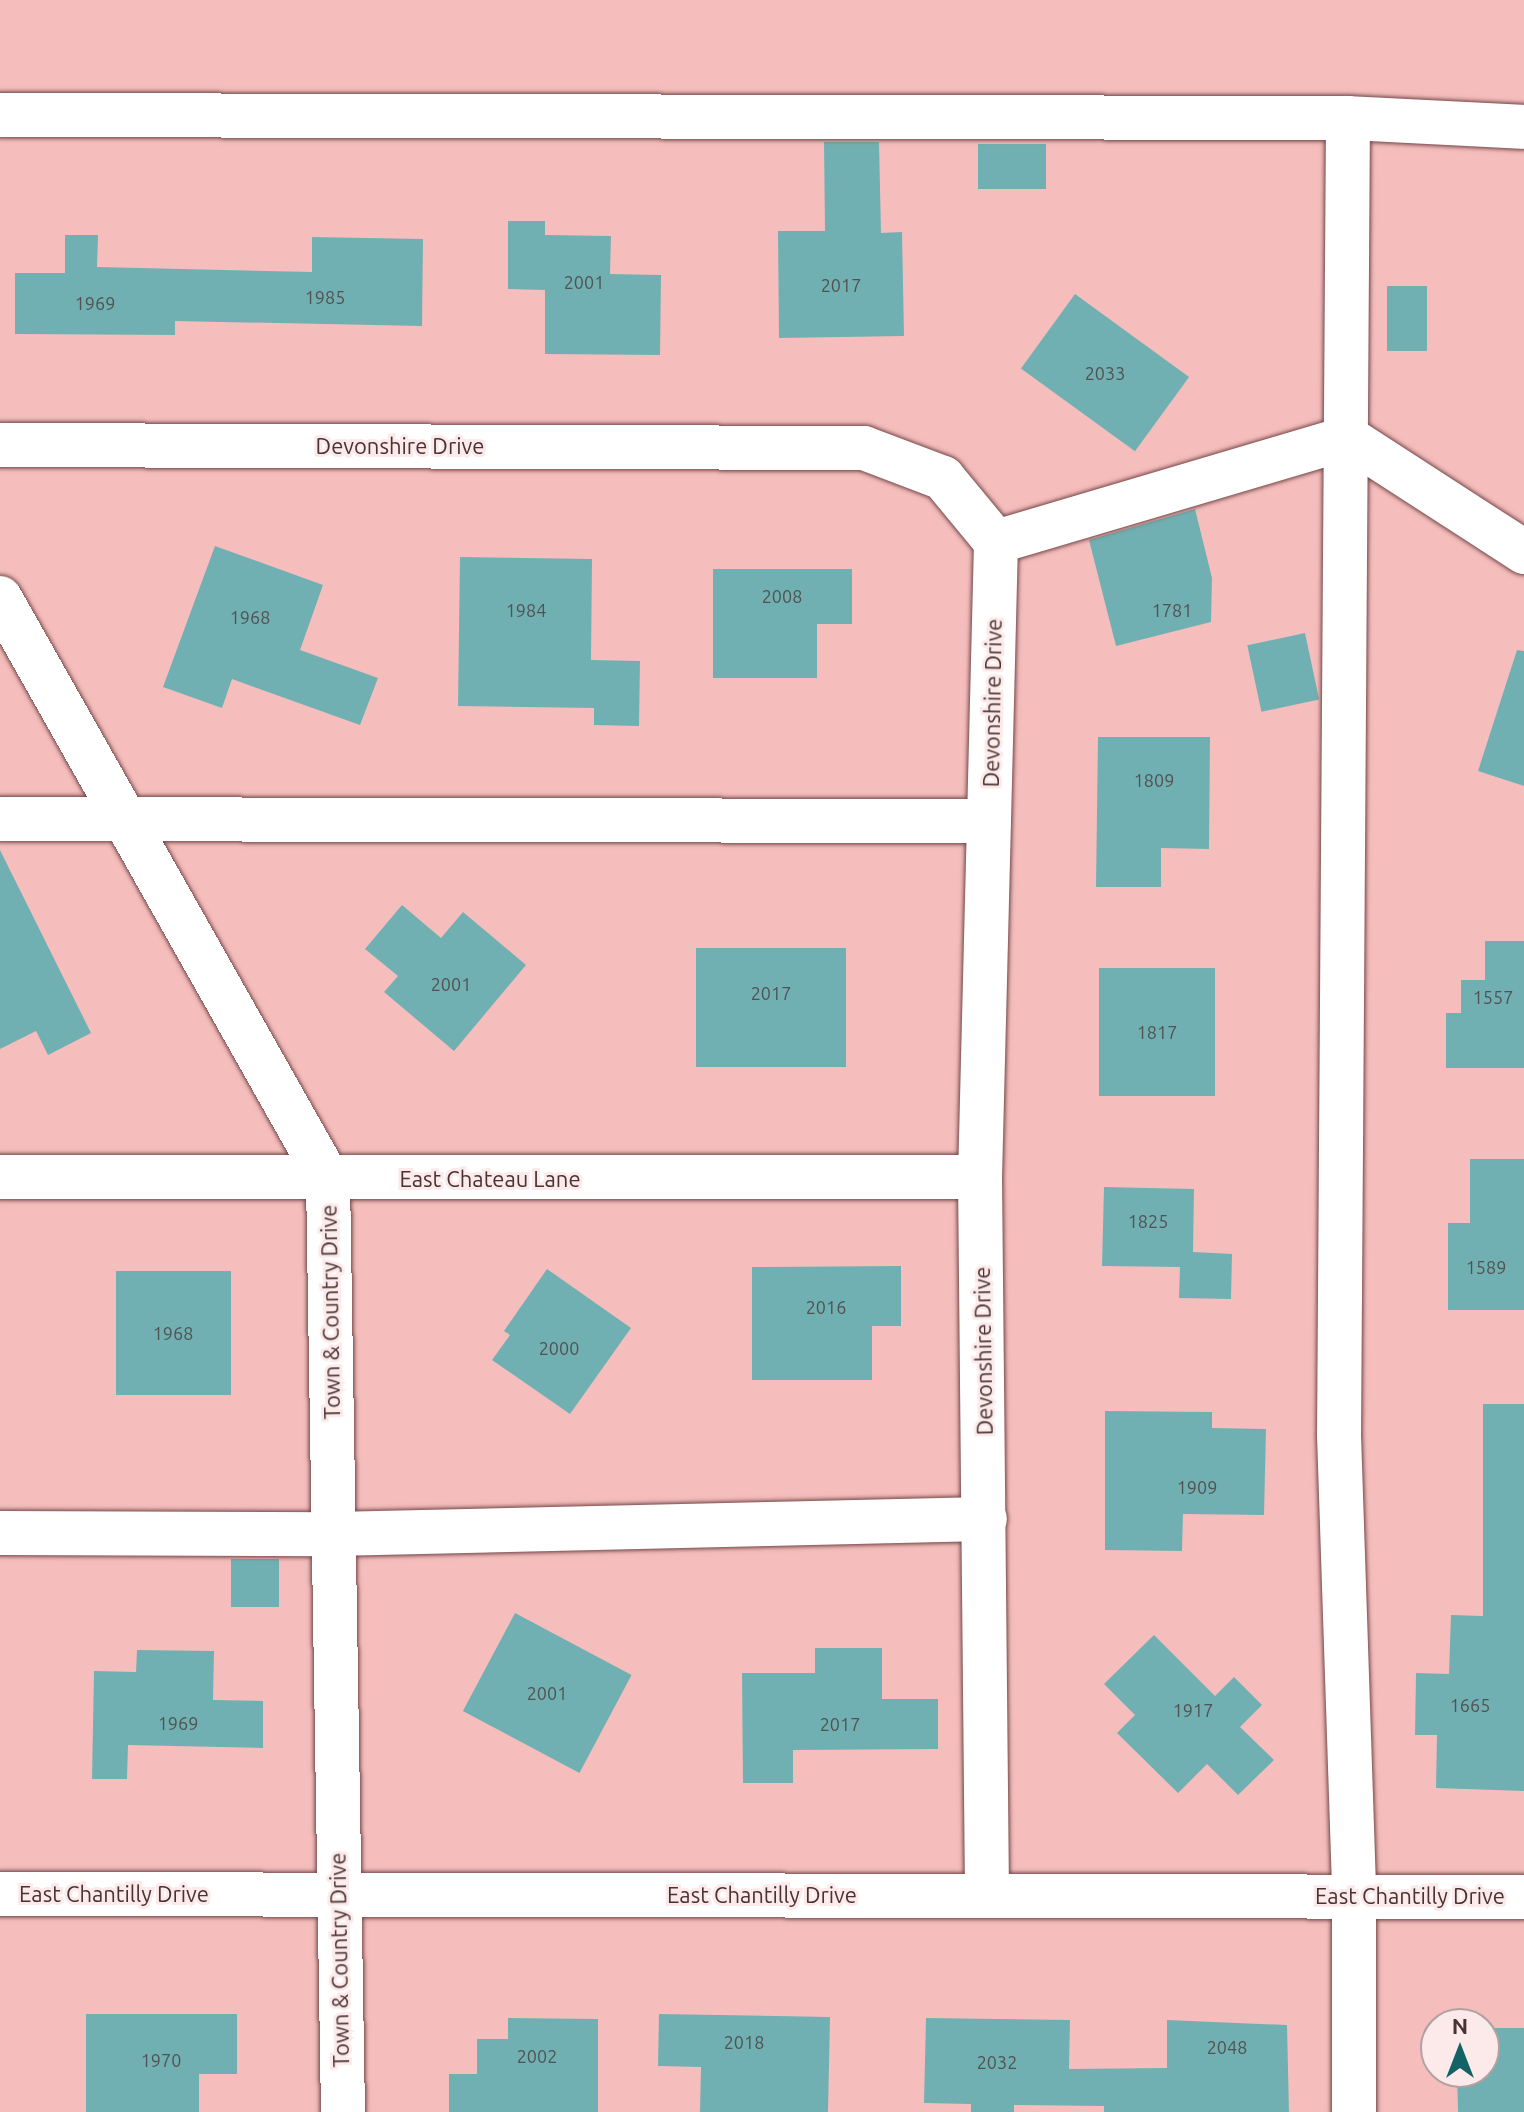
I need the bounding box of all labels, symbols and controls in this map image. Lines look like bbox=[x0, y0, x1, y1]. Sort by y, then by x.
house number: 2001 bbox=[564, 271, 604, 293]
house number: 2017 bbox=[821, 274, 861, 296]
house number: 1985 bbox=[305, 286, 345, 308]
house number: 1969 bbox=[75, 292, 115, 314]
house number: 2033 bbox=[1085, 362, 1125, 384]
street label: Devonshire Drive bbox=[316, 433, 484, 459]
house number: 2008 bbox=[762, 585, 802, 607]
house number: 1984 bbox=[506, 599, 546, 621]
house number: 1781 bbox=[1152, 599, 1192, 621]
house number: 1968 bbox=[230, 606, 270, 628]
street label: Devonshire Drive bbox=[977, 618, 1007, 788]
house number: 1809 bbox=[1134, 769, 1174, 791]
house number: 2001 bbox=[431, 973, 471, 995]
house number: 2017 bbox=[751, 982, 791, 1004]
house number: 1557 bbox=[1473, 986, 1513, 1008]
house number: 1817 bbox=[1137, 1021, 1177, 1043]
street label: East Chateau Lane bbox=[399, 1166, 581, 1192]
street label: Town & Country Drive bbox=[315, 1204, 345, 1420]
house number: 1825 bbox=[1128, 1210, 1168, 1232]
house number: 1589 bbox=[1466, 1256, 1506, 1278]
street label: Devonshire Drive bbox=[968, 1266, 998, 1436]
house number: 2016 bbox=[806, 1296, 846, 1318]
house number: 1968 bbox=[153, 1322, 193, 1344]
house number: 2000 bbox=[539, 1337, 579, 1359]
house number: 1909 bbox=[1177, 1476, 1217, 1498]
house number: 2001 bbox=[527, 1682, 567, 1704]
house number: 1665 bbox=[1450, 1694, 1490, 1716]
house number: 1917 bbox=[1173, 1699, 1213, 1721]
house number: 1969 bbox=[158, 1712, 198, 1734]
house number: 2017 bbox=[820, 1713, 860, 1735]
street label: Town & Country Drive bbox=[324, 1852, 354, 2068]
street label: East Chantilly Drive bbox=[19, 1881, 209, 1907]
street label: East Chantilly Drive bbox=[667, 1882, 857, 1908]
street label: East Chantilly Drive bbox=[1315, 1883, 1505, 1909]
north arrow bbox=[1420, 2008, 1500, 2088]
text: N bbox=[1452, 2013, 1468, 2038]
house number: 2018 bbox=[724, 2031, 764, 2053]
house number: 2048 bbox=[1207, 2036, 1247, 2058]
house number: 2002 bbox=[517, 2045, 557, 2067]
house number: 1970 bbox=[141, 2049, 181, 2071]
house number: 2032 bbox=[977, 2051, 1017, 2073]

